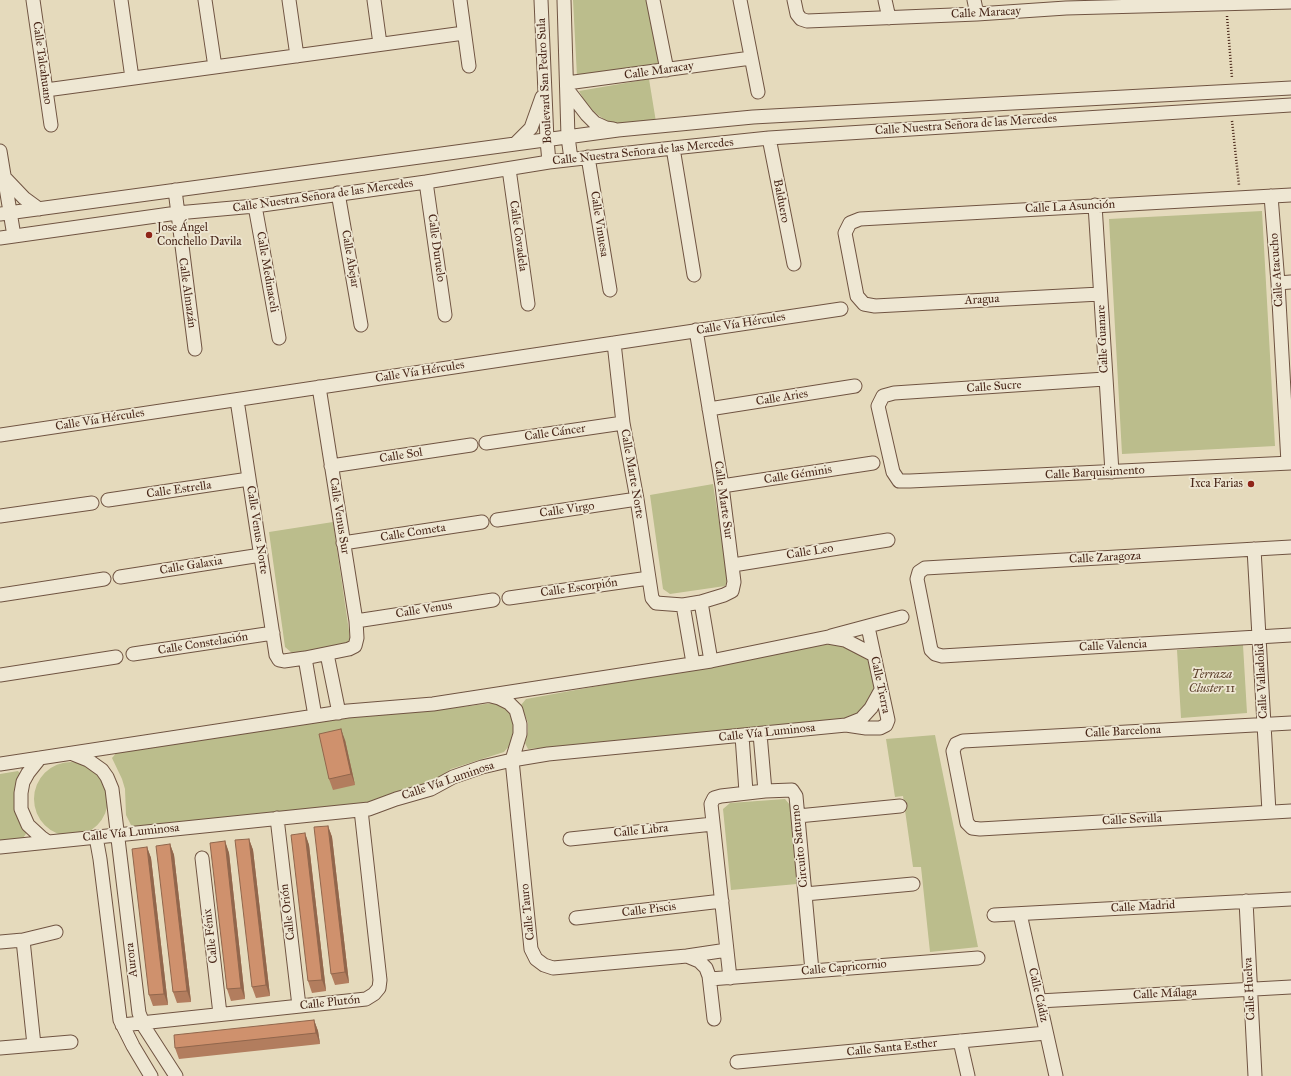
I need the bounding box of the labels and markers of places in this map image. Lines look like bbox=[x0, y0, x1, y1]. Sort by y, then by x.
place label: Jose Ángel Conchello Davila bbox=[157, 221, 242, 249]
marker: Jose Ángel Conchello Davila bbox=[144, 230, 154, 240]
place label: Ixca Farias bbox=[1190, 477, 1243, 491]
marker: Ixca Farias bbox=[1246, 479, 1256, 489]

